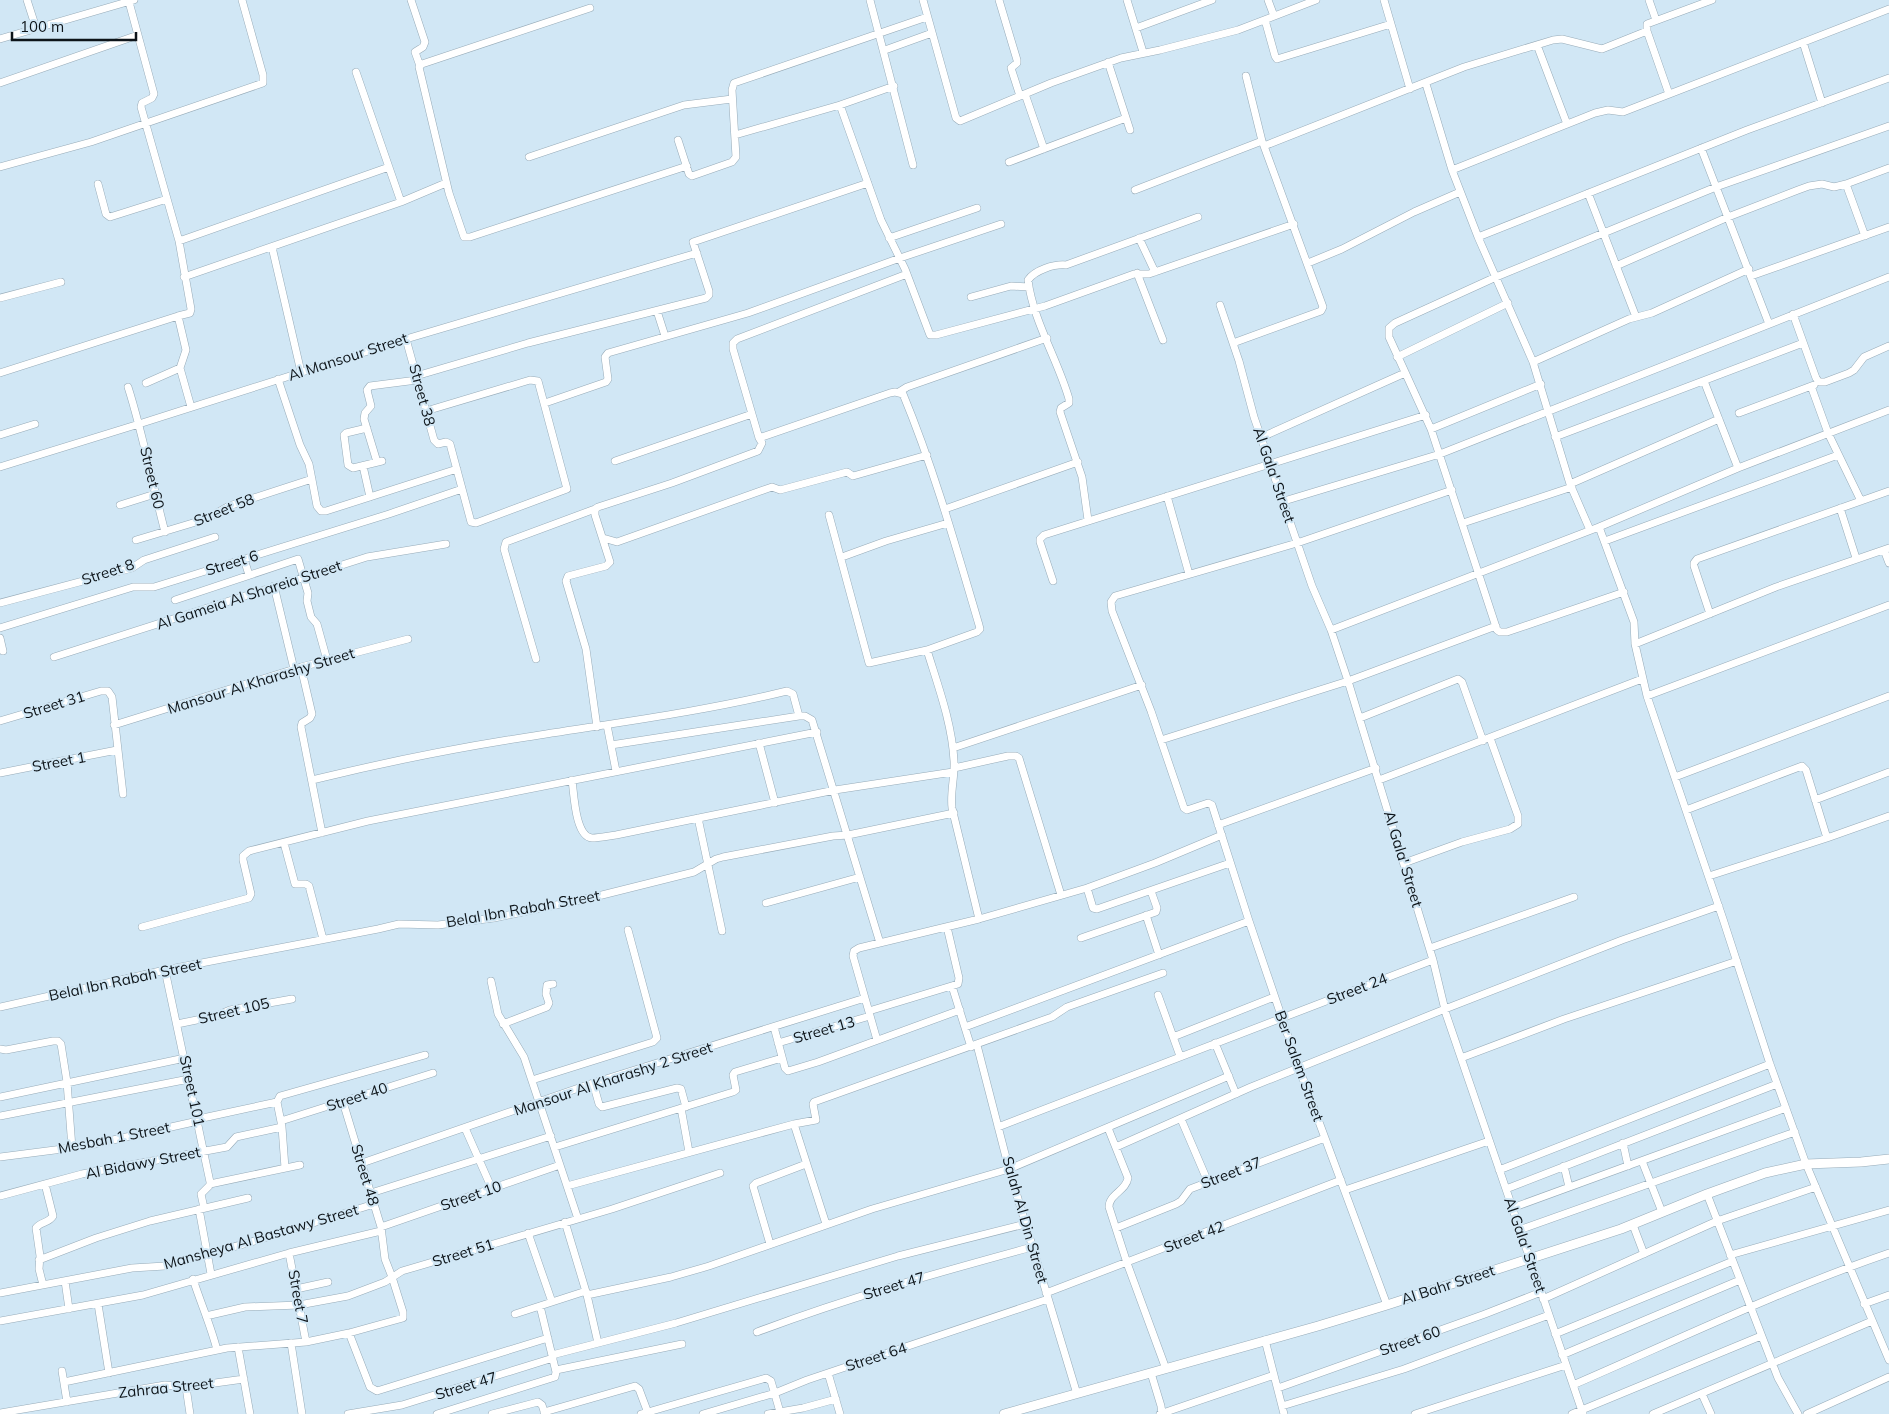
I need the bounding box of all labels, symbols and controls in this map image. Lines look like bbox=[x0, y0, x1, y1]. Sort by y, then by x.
scale bar bbox=[12, 10, 136, 42]
text: 100 m bbox=[20, 17, 64, 36]
street label: Al Mansour Street bbox=[286, 328, 410, 385]
street label: Street 38 bbox=[405, 362, 440, 428]
street label: Al Gala' Street bbox=[1249, 425, 1300, 525]
street label: Street 60 bbox=[136, 445, 169, 511]
street label: Street 58 bbox=[191, 489, 257, 530]
street label: Street 6 bbox=[203, 545, 261, 580]
street label: Street 8 bbox=[79, 554, 137, 589]
street label: Al Gameia Al Shareia Street bbox=[154, 556, 344, 633]
street label: Mansour Al Kharashy Street bbox=[165, 643, 357, 718]
street label: Street 31 bbox=[21, 686, 87, 723]
street label: Street 1 bbox=[30, 747, 87, 776]
street label: Al Gala' Street bbox=[1380, 808, 1427, 909]
street label: Belal Ibn Rabah Street bbox=[445, 886, 601, 931]
street label: Belal Ibn Rabah Street bbox=[47, 954, 203, 1005]
street label: Street 24 bbox=[1324, 968, 1390, 1009]
street label: Street 105 bbox=[196, 993, 271, 1028]
street label: Ber Salem Street bbox=[1271, 1008, 1328, 1124]
street label: Street 13 bbox=[791, 1012, 857, 1047]
street label: Mansour Al Kharashy 2 Street bbox=[511, 1037, 714, 1120]
street label: Street 101 bbox=[176, 1054, 209, 1128]
street label: Street 40 bbox=[324, 1078, 390, 1115]
street label: Mesbah 1 Street bbox=[56, 1117, 171, 1158]
street label: Al Bidawy Street bbox=[84, 1142, 202, 1183]
street label: Street 48 bbox=[347, 1142, 384, 1208]
street label: Street 37 bbox=[1198, 1152, 1264, 1193]
street label: Salah Al Din Street bbox=[998, 1154, 1053, 1285]
street label: Street 10 bbox=[438, 1176, 504, 1215]
street label: Al Gala' Street bbox=[1500, 1195, 1551, 1295]
street label: Mansheya Al Bastawy Street bbox=[161, 1200, 360, 1273]
street label: Street 42 bbox=[1161, 1216, 1227, 1257]
street label: Street 51 bbox=[430, 1234, 496, 1271]
street label: Al Bahr Street bbox=[1399, 1260, 1497, 1309]
street label: Street 47 bbox=[861, 1267, 927, 1304]
street label: Street 7 bbox=[284, 1268, 313, 1325]
street label: Street 60 bbox=[1377, 1321, 1443, 1360]
street label: Street 64 bbox=[843, 1338, 909, 1375]
street label: Street 47 bbox=[433, 1367, 499, 1404]
street label: Zahraa Street bbox=[118, 1373, 214, 1402]

